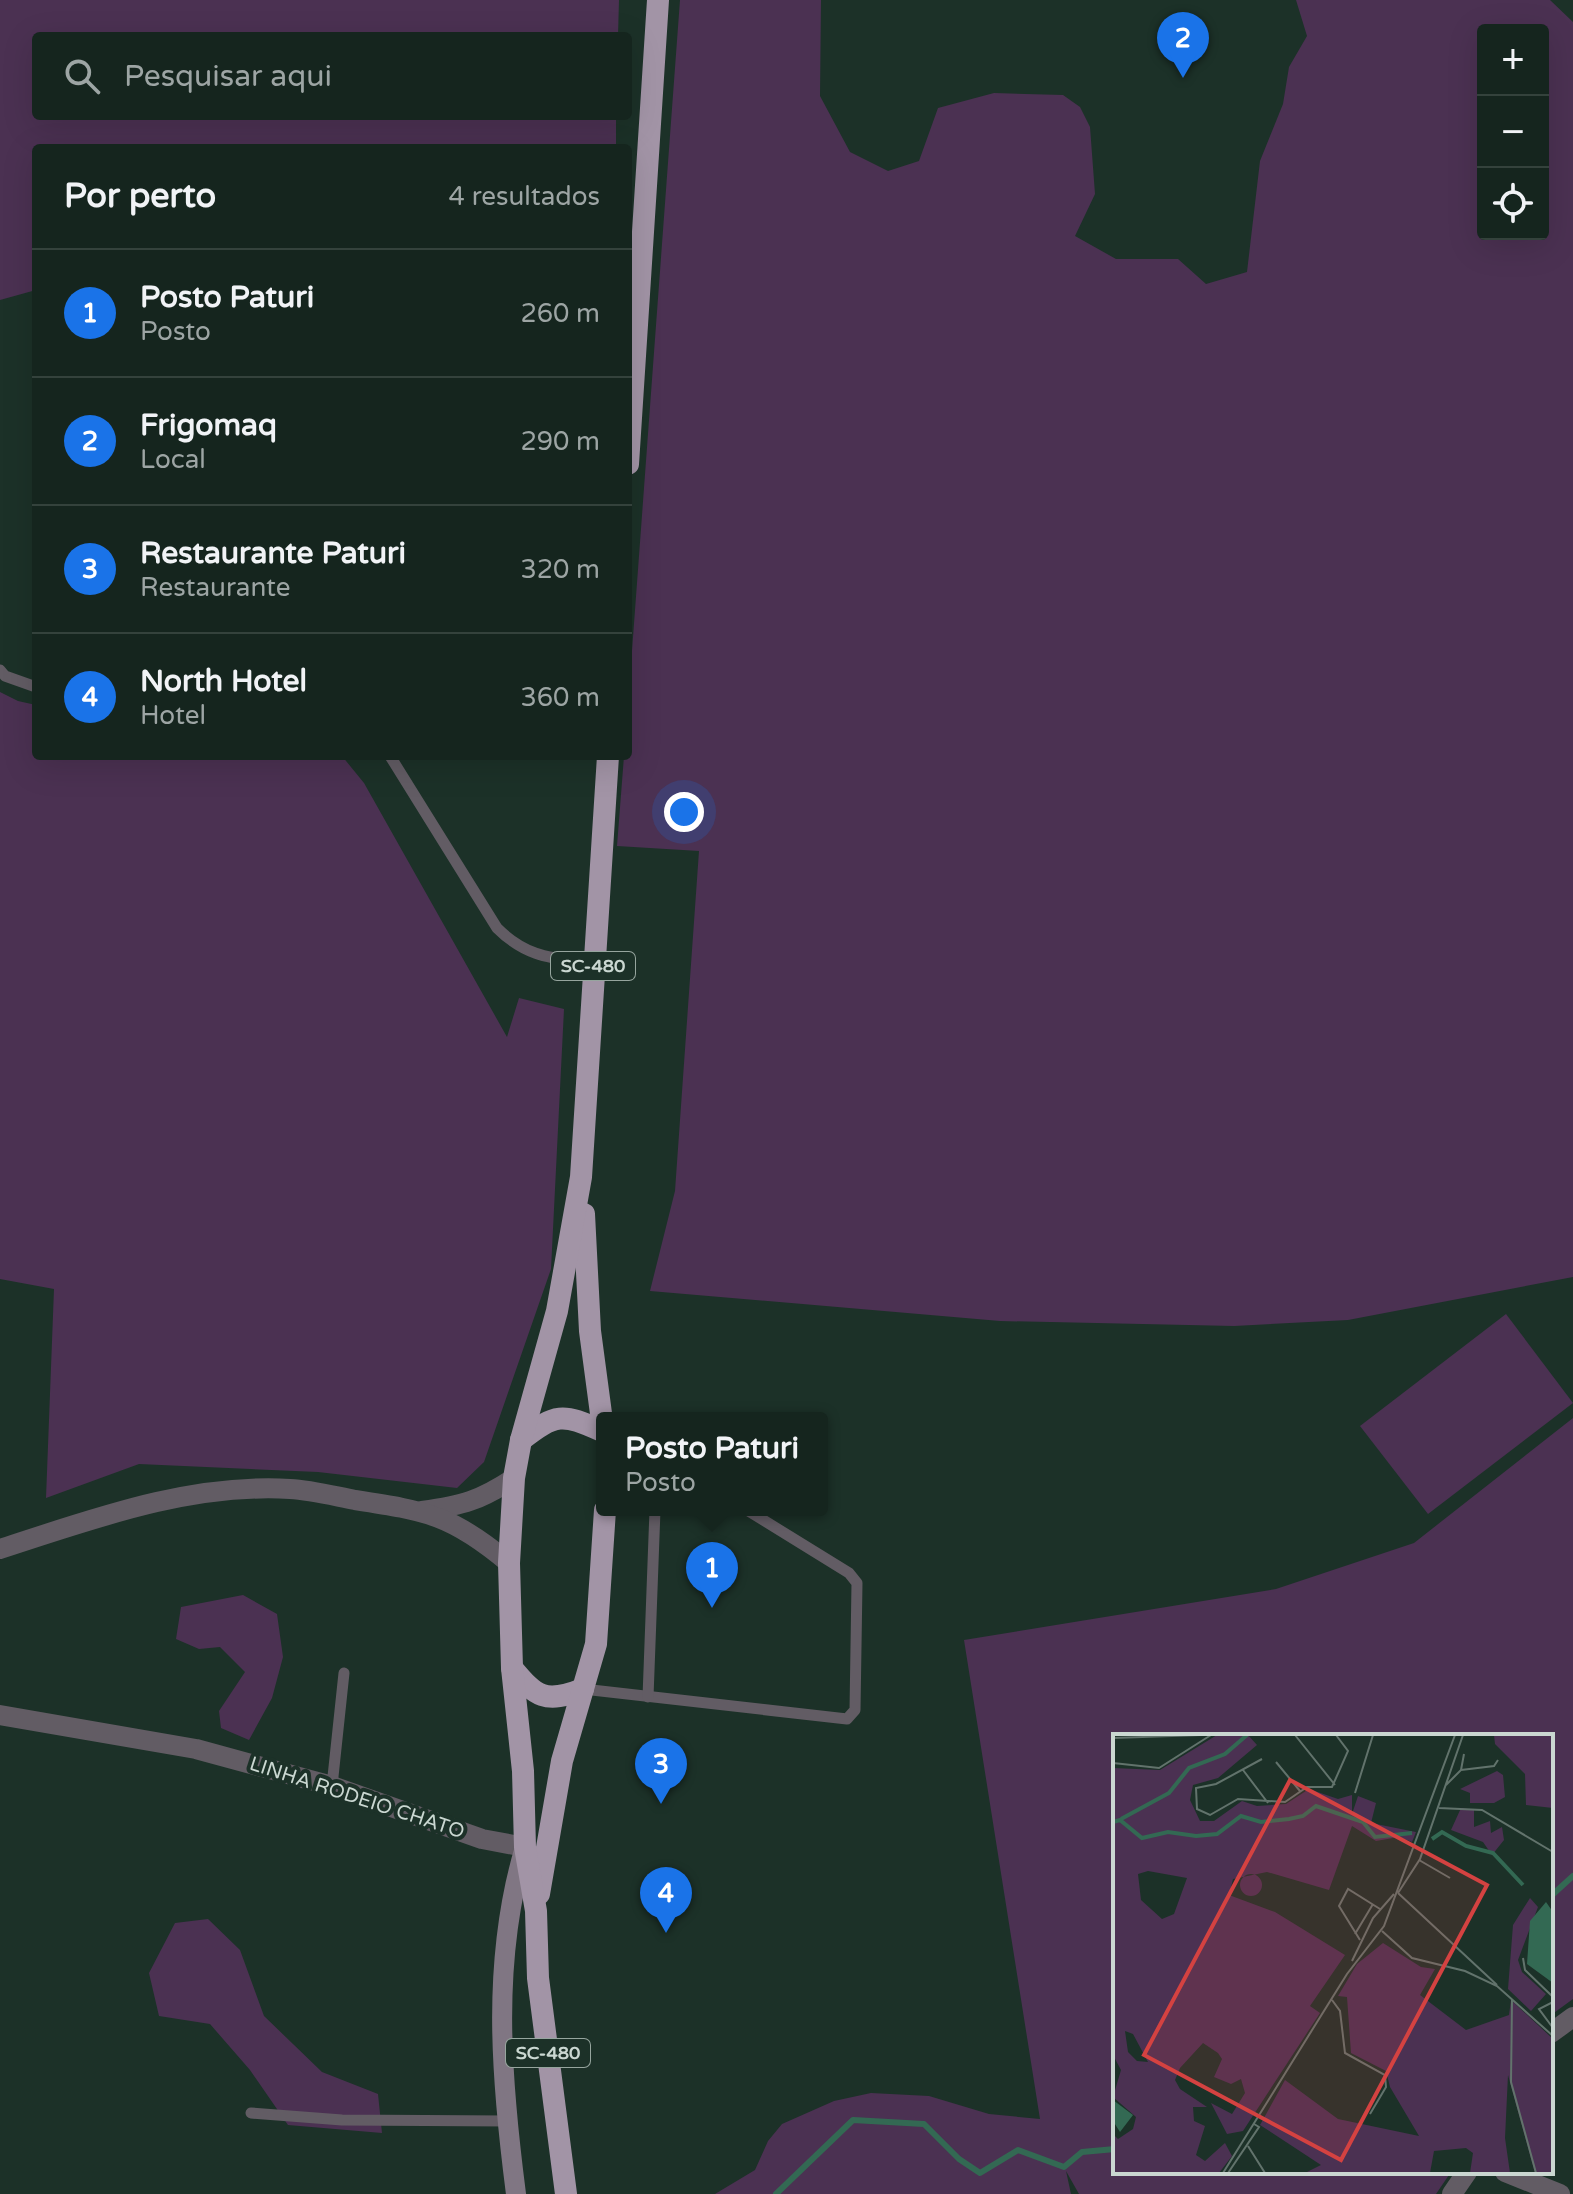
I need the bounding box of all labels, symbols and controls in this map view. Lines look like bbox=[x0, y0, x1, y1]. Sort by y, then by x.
pin: 2 bbox=[1157, 12, 1209, 78]
map controls bbox=[1477, 24, 1549, 240]
button: + bbox=[1477, 24, 1549, 96]
search box bbox=[32, 32, 632, 120]
icon: search bbox=[60, 54, 104, 98]
text: Pesquisar aqui bbox=[124, 58, 332, 95]
button: − bbox=[1477, 96, 1549, 168]
button: locate bbox=[1477, 168, 1549, 240]
text: Por perto bbox=[64, 176, 216, 217]
text: 4 resultados bbox=[449, 181, 600, 212]
text: Posto Paturi bbox=[140, 279, 314, 316]
text: 1 bbox=[82, 298, 98, 329]
text: 260 m bbox=[520, 298, 600, 329]
text: Posto bbox=[140, 316, 211, 347]
text: Frigomaq bbox=[140, 407, 277, 444]
text: 2 bbox=[82, 426, 98, 457]
text: 290 m bbox=[520, 426, 600, 457]
text: Local bbox=[140, 444, 206, 475]
text: Restaurante Paturi bbox=[140, 535, 406, 572]
text: 3 bbox=[82, 554, 98, 585]
text: 320 m bbox=[520, 554, 600, 585]
text: Restaurante bbox=[140, 572, 290, 603]
text: North Hotel bbox=[140, 663, 307, 700]
text: 4 bbox=[82, 682, 98, 713]
text: 360 m bbox=[520, 682, 600, 713]
text: Hotel bbox=[140, 700, 206, 731]
your location bbox=[664, 792, 704, 832]
road number: SC-480 bbox=[551, 952, 635, 980]
popup bbox=[596, 1412, 828, 1516]
text: Posto Paturi bbox=[625, 1430, 799, 1467]
text: Posto bbox=[625, 1467, 696, 1498]
pin: 1 bbox=[686, 1542, 738, 1608]
inset map bbox=[1113, 1734, 1553, 2174]
pin: 3 bbox=[635, 1738, 687, 1804]
street label: LINHA RODEIO CHATO bbox=[247, 1752, 467, 1844]
pin: 4 bbox=[640, 1867, 692, 1933]
road number: SC-480 bbox=[506, 2039, 590, 2067]

